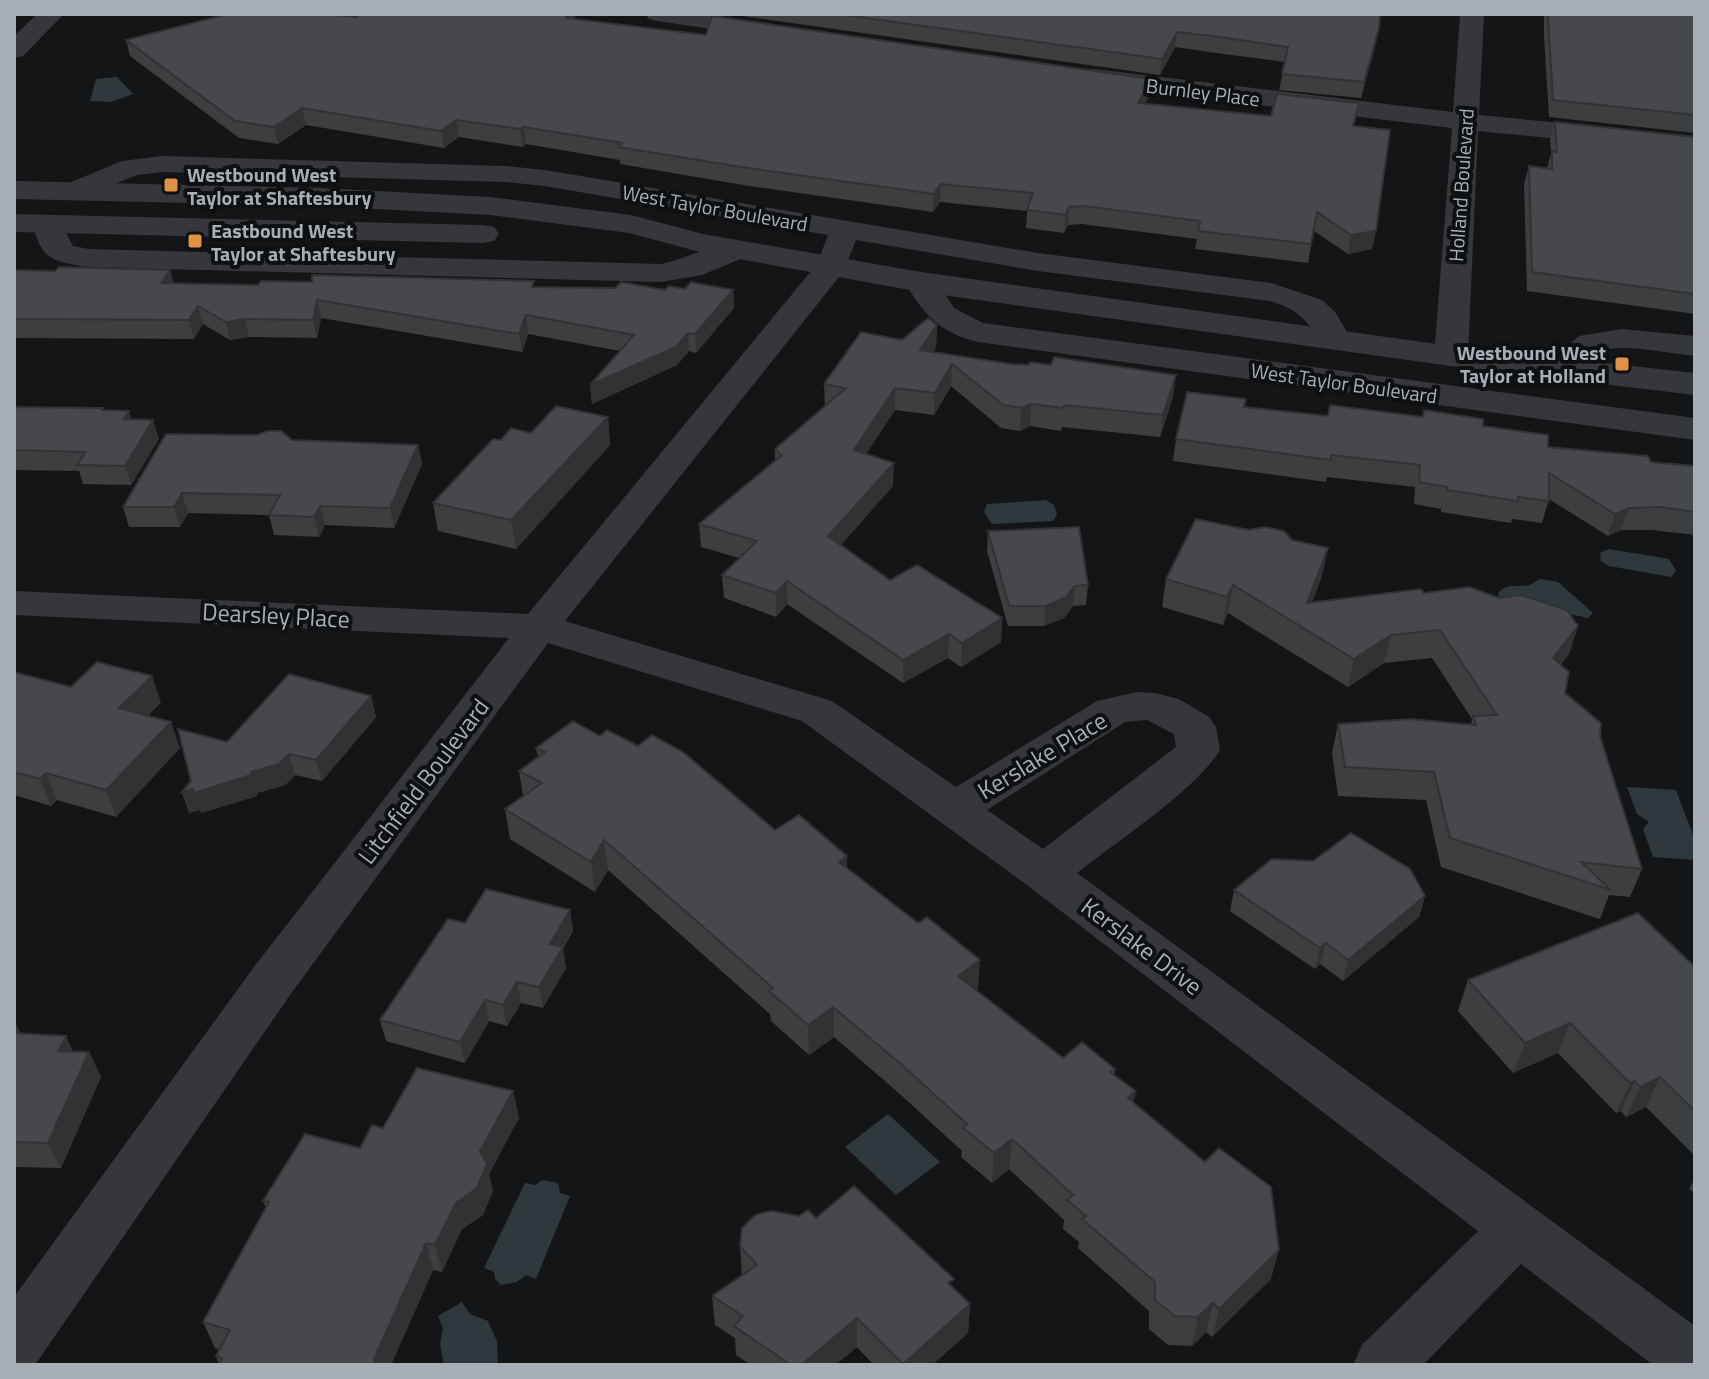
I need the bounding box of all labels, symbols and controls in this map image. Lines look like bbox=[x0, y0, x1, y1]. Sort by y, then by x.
street label: Burnley Place bbox=[1144, 70, 1262, 114]
street label: Holland Boulevard bbox=[1440, 107, 1482, 263]
place label: Westbound West Taylor at Shaftesbury bbox=[187, 159, 372, 213]
marker: Westbound West Taylor at Shaftesbury bbox=[162, 176, 180, 194]
street label: West Taylor Boulevard bbox=[620, 176, 810, 240]
place label: Eastbound West Taylor at Shaftesbury bbox=[211, 215, 396, 269]
marker: Eastbound West Taylor at Shaftesbury bbox=[186, 232, 204, 250]
place label: Westbound West Taylor at Holland bbox=[1457, 337, 1606, 391]
street label: West Taylor Boulevard bbox=[1249, 355, 1439, 411]
marker: Westbound West Taylor at Holland bbox=[1613, 355, 1631, 373]
street label: Dearsley Place bbox=[201, 593, 351, 637]
street label: Litchfield Boulevard bbox=[349, 691, 497, 871]
street label: Kerslake Place bbox=[970, 702, 1114, 808]
street label: Kerslake Drive bbox=[1074, 888, 1210, 1004]

